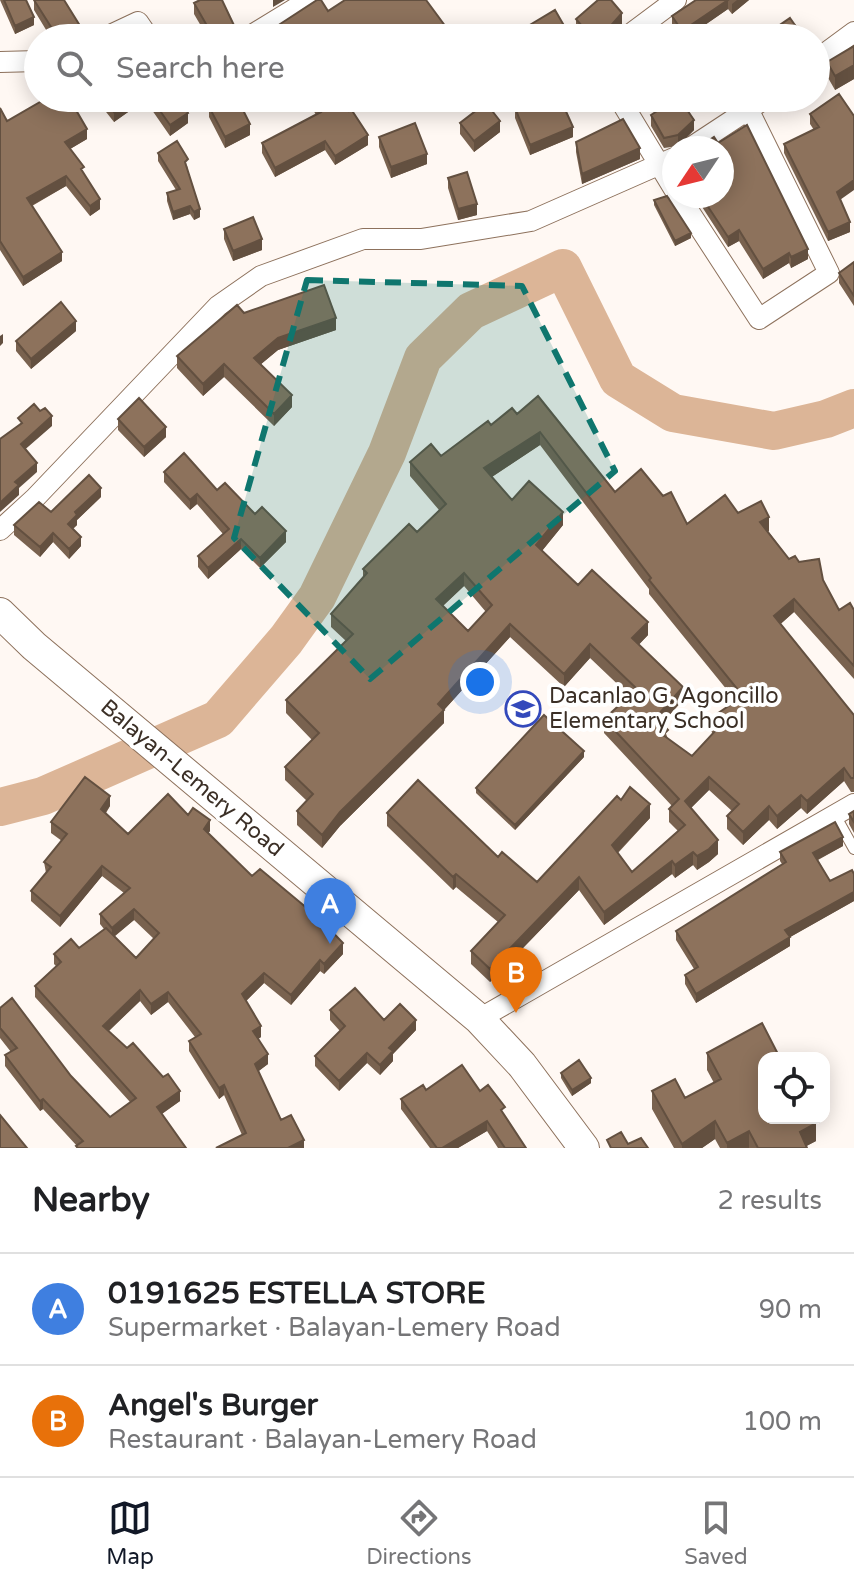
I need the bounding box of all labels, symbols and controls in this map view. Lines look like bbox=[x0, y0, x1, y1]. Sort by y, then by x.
search box bbox=[24, 24, 830, 112]
icon: search bbox=[52, 46, 96, 90]
text: Search here bbox=[116, 50, 285, 87]
north arrow bbox=[662, 136, 734, 208]
your location bbox=[460, 662, 500, 702]
place label: Dacanlao G. Agoncillo Elementary School bbox=[549, 683, 779, 734]
school or university icon: Dacanlao G. Agoncillo Elementary School bbox=[504, 690, 542, 728]
street label: Balayan-Lemery Road bbox=[95, 694, 289, 862]
pin: A bbox=[304, 878, 356, 944]
pin: B bbox=[490, 947, 542, 1013]
map controls bbox=[758, 1052, 830, 1124]
button: locate bbox=[758, 1052, 830, 1124]
text: Nearby bbox=[32, 1180, 150, 1221]
text: 2 results bbox=[717, 1185, 822, 1216]
text: 0191625 ESTELLA STORE bbox=[108, 1275, 486, 1312]
text: A bbox=[48, 1294, 68, 1325]
text: 90 m bbox=[759, 1294, 822, 1325]
text: Supermarket · Balayan-Lemery Road bbox=[108, 1312, 561, 1343]
text: Angel's Burger bbox=[108, 1387, 318, 1424]
text: B bbox=[49, 1406, 67, 1437]
text: 100 m bbox=[742, 1406, 822, 1437]
text: Restaurant · Balayan-Lemery Road bbox=[108, 1424, 537, 1455]
tab: Map bbox=[106, 1496, 154, 1570]
tab: Directions bbox=[366, 1496, 472, 1570]
tab: Saved bbox=[684, 1496, 748, 1570]

